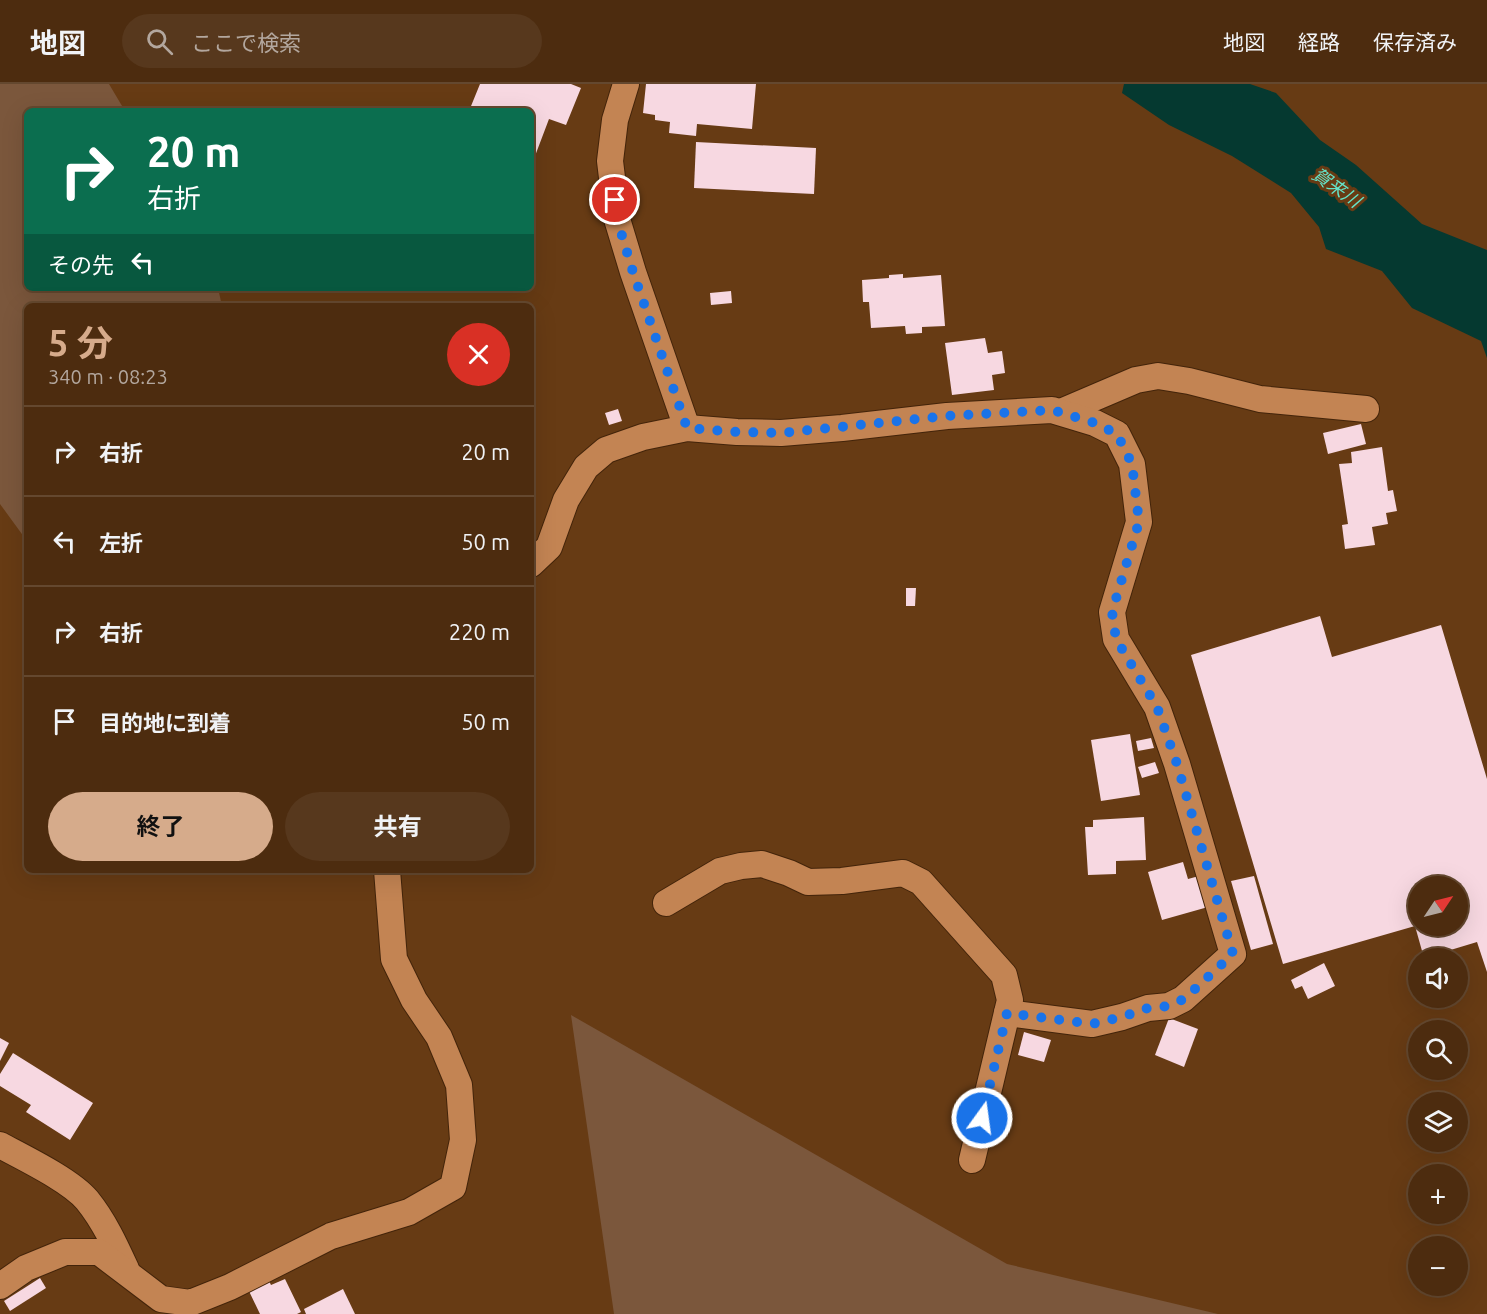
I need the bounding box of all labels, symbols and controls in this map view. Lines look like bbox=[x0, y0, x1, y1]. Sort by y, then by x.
search box bbox=[122, 14, 542, 68]
icon: search bbox=[143, 25, 176, 58]
text: 地図 bbox=[30, 27, 86, 58]
text: ここで検索 bbox=[191, 30, 301, 55]
text: 地図 bbox=[1223, 30, 1265, 54]
text: 経路 bbox=[1298, 30, 1340, 54]
text: 保存済み bbox=[1373, 30, 1457, 54]
text: 20 m bbox=[147, 128, 241, 175]
icon: right bbox=[48, 132, 126, 210]
water label: 賀来川 bbox=[1309, 163, 1366, 212]
pin bbox=[589, 174, 640, 225]
text: 右折 bbox=[147, 183, 201, 213]
icon: arrive bbox=[598, 183, 631, 216]
icon: left bbox=[126, 246, 159, 279]
text: その先 bbox=[48, 252, 114, 277]
text: 5 分 bbox=[48, 322, 113, 363]
button: close bbox=[447, 323, 510, 386]
text: 340 m · 08:23 bbox=[48, 365, 168, 388]
icon: right bbox=[48, 435, 81, 468]
text: 20 m bbox=[461, 439, 510, 464]
text: 右折 bbox=[99, 440, 143, 465]
icon: left bbox=[48, 525, 81, 558]
text: 50 m bbox=[461, 529, 510, 554]
text: 左折 bbox=[99, 530, 143, 555]
icon: right bbox=[48, 615, 81, 648]
text: 220 m bbox=[449, 619, 510, 644]
text: 右折 bbox=[99, 620, 143, 645]
icon: arrive bbox=[48, 705, 81, 738]
text: 50 m bbox=[461, 709, 510, 734]
text: 目的地に到着 bbox=[99, 710, 231, 735]
button: 終了 bbox=[48, 792, 273, 861]
button: 共有 bbox=[285, 792, 510, 861]
north arrow bbox=[1408, 876, 1468, 936]
map controls bbox=[1408, 876, 1468, 1296]
button: sound bbox=[1408, 948, 1468, 1008]
button: search bbox=[1408, 1020, 1468, 1080]
position arrow bbox=[950, 1086, 1014, 1150]
button: layers bbox=[1408, 1092, 1468, 1152]
button: + bbox=[1408, 1164, 1468, 1224]
button: − bbox=[1408, 1236, 1468, 1296]

